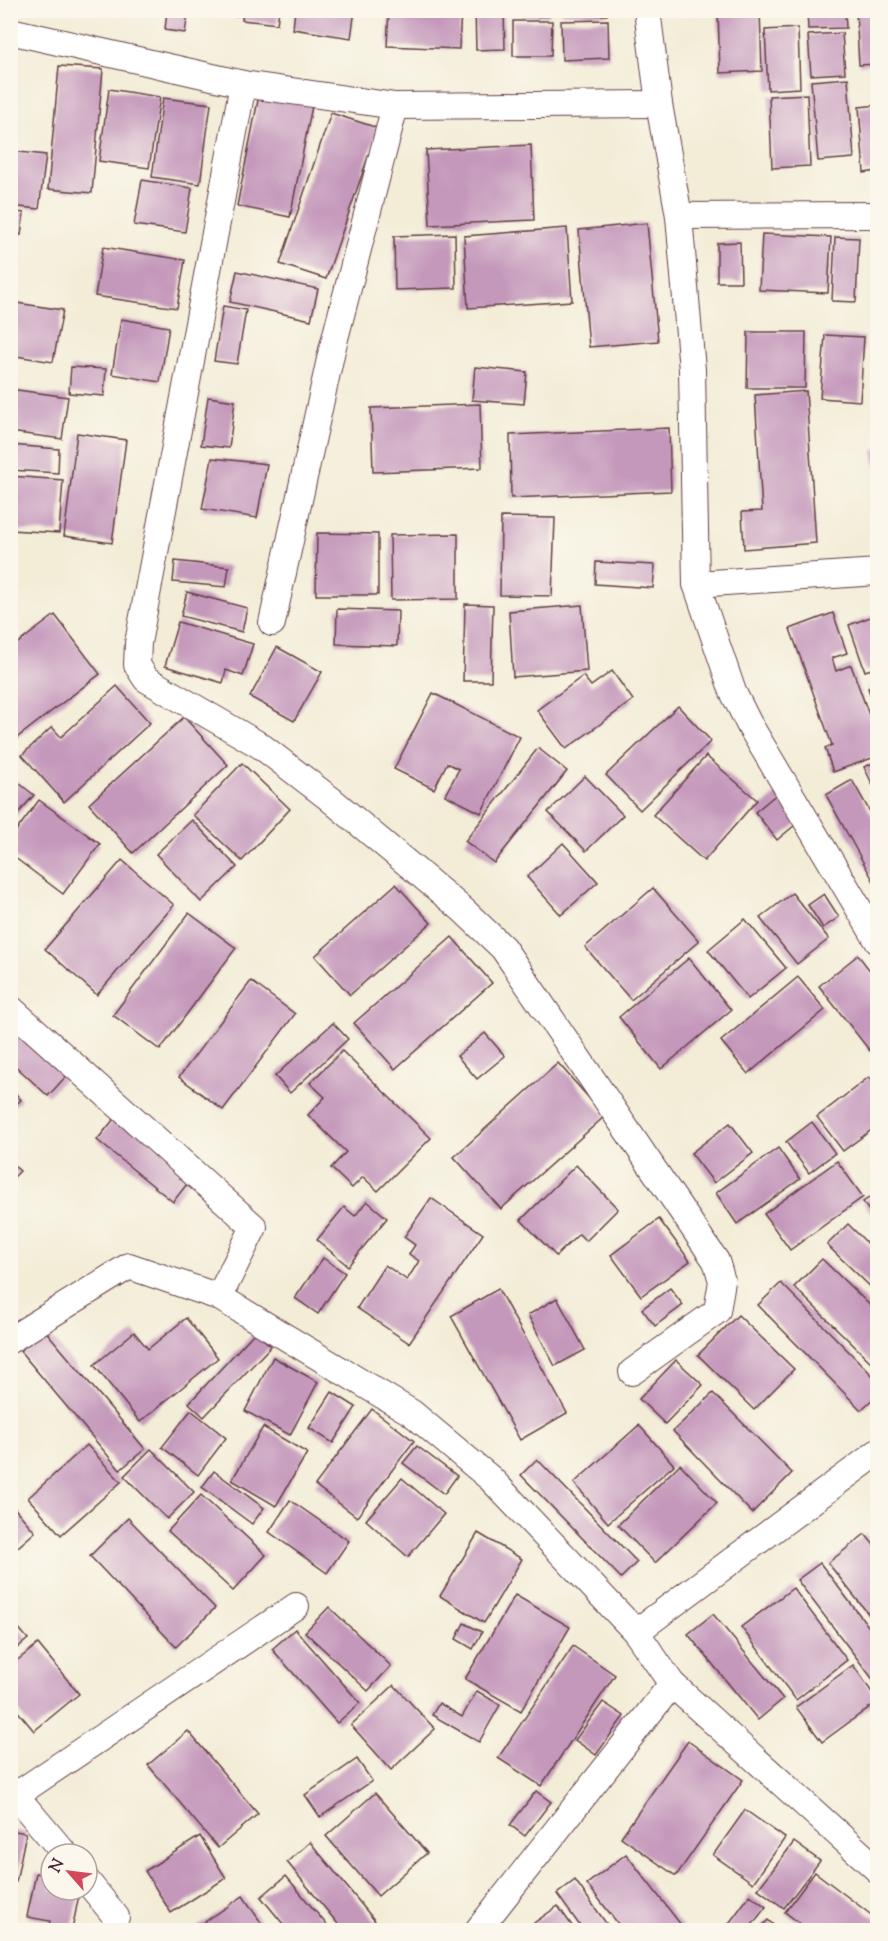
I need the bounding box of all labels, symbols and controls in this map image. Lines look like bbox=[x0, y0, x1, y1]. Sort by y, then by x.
north arrow bbox=[39, 1842, 99, 1902]
text: N bbox=[45, 1855, 71, 1877]

